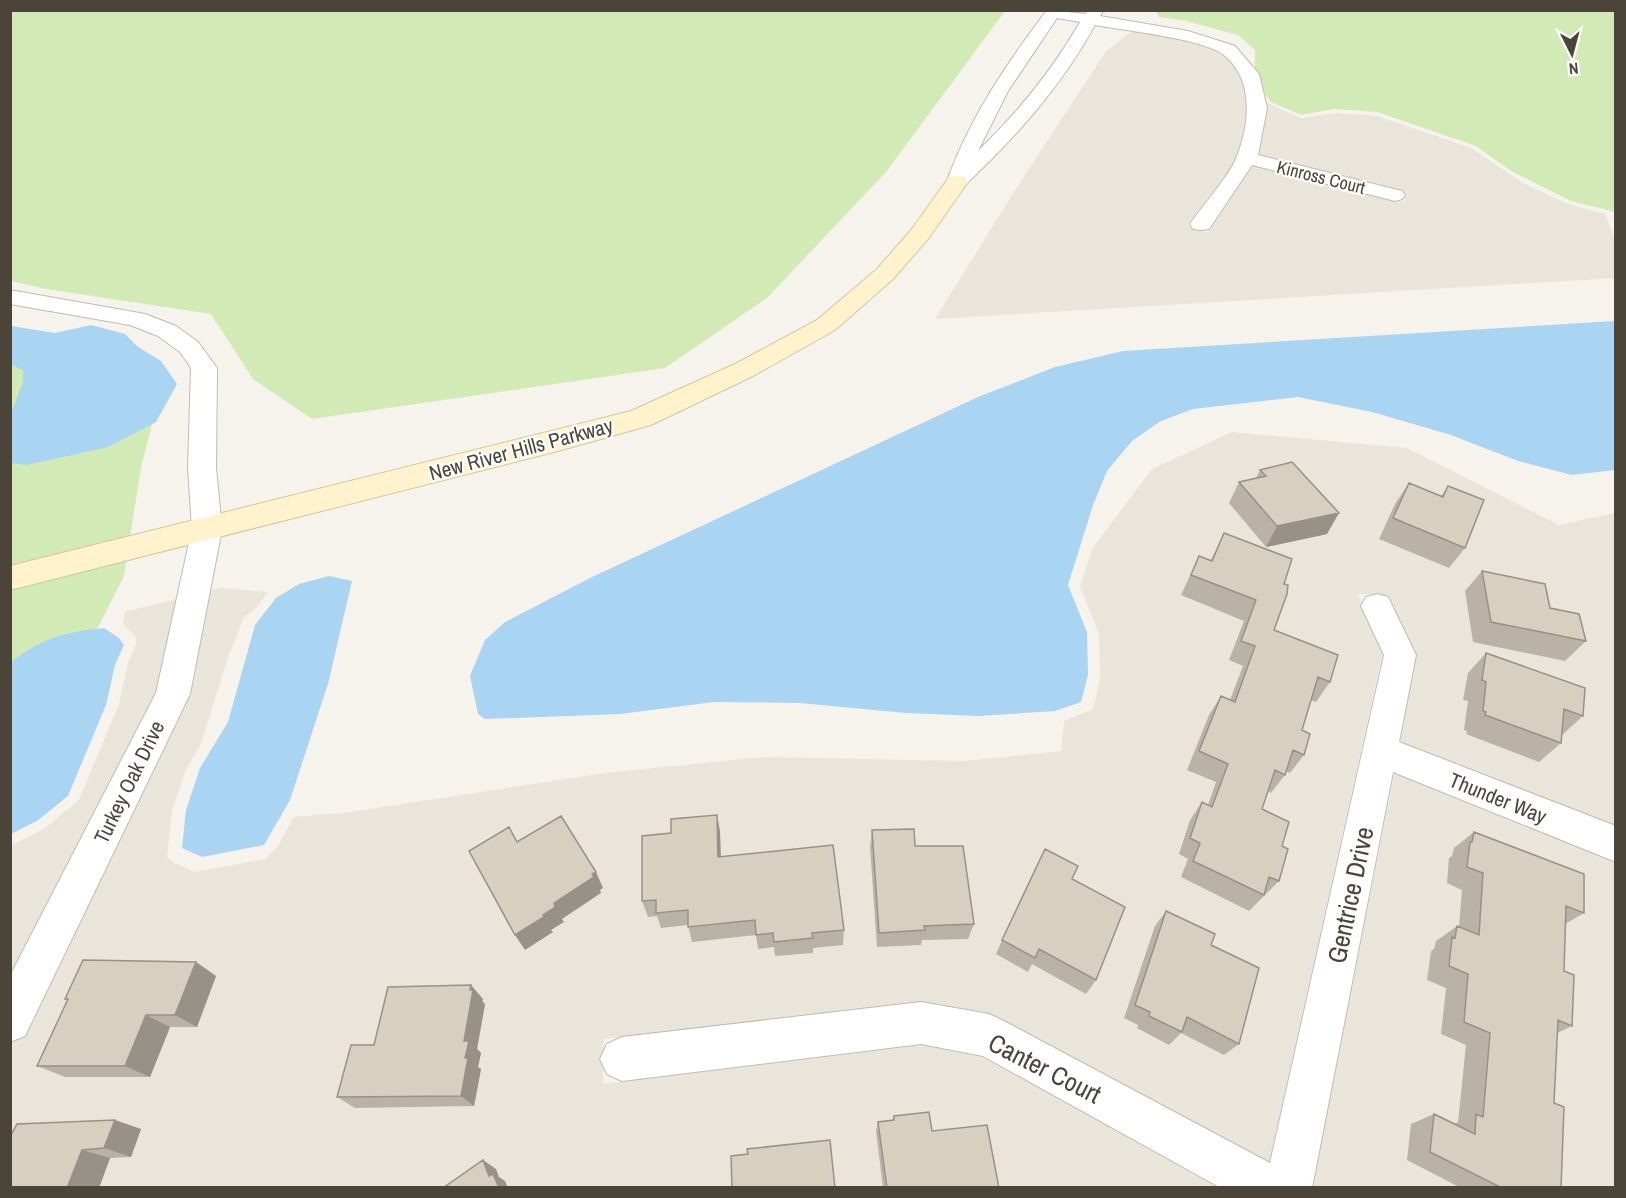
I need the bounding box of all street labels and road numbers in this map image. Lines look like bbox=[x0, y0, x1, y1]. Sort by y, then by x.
street label: Kinross Court bbox=[1274, 154, 1368, 200]
street label: New River Hills Parkway bbox=[426, 410, 617, 488]
street label: Turkey Oak Drive bbox=[87, 716, 171, 848]
street label: Thunder Way bbox=[1445, 765, 1551, 831]
street label: Gentrice Drive bbox=[1318, 824, 1382, 966]
street label: Canter Court bbox=[983, 1025, 1107, 1111]

